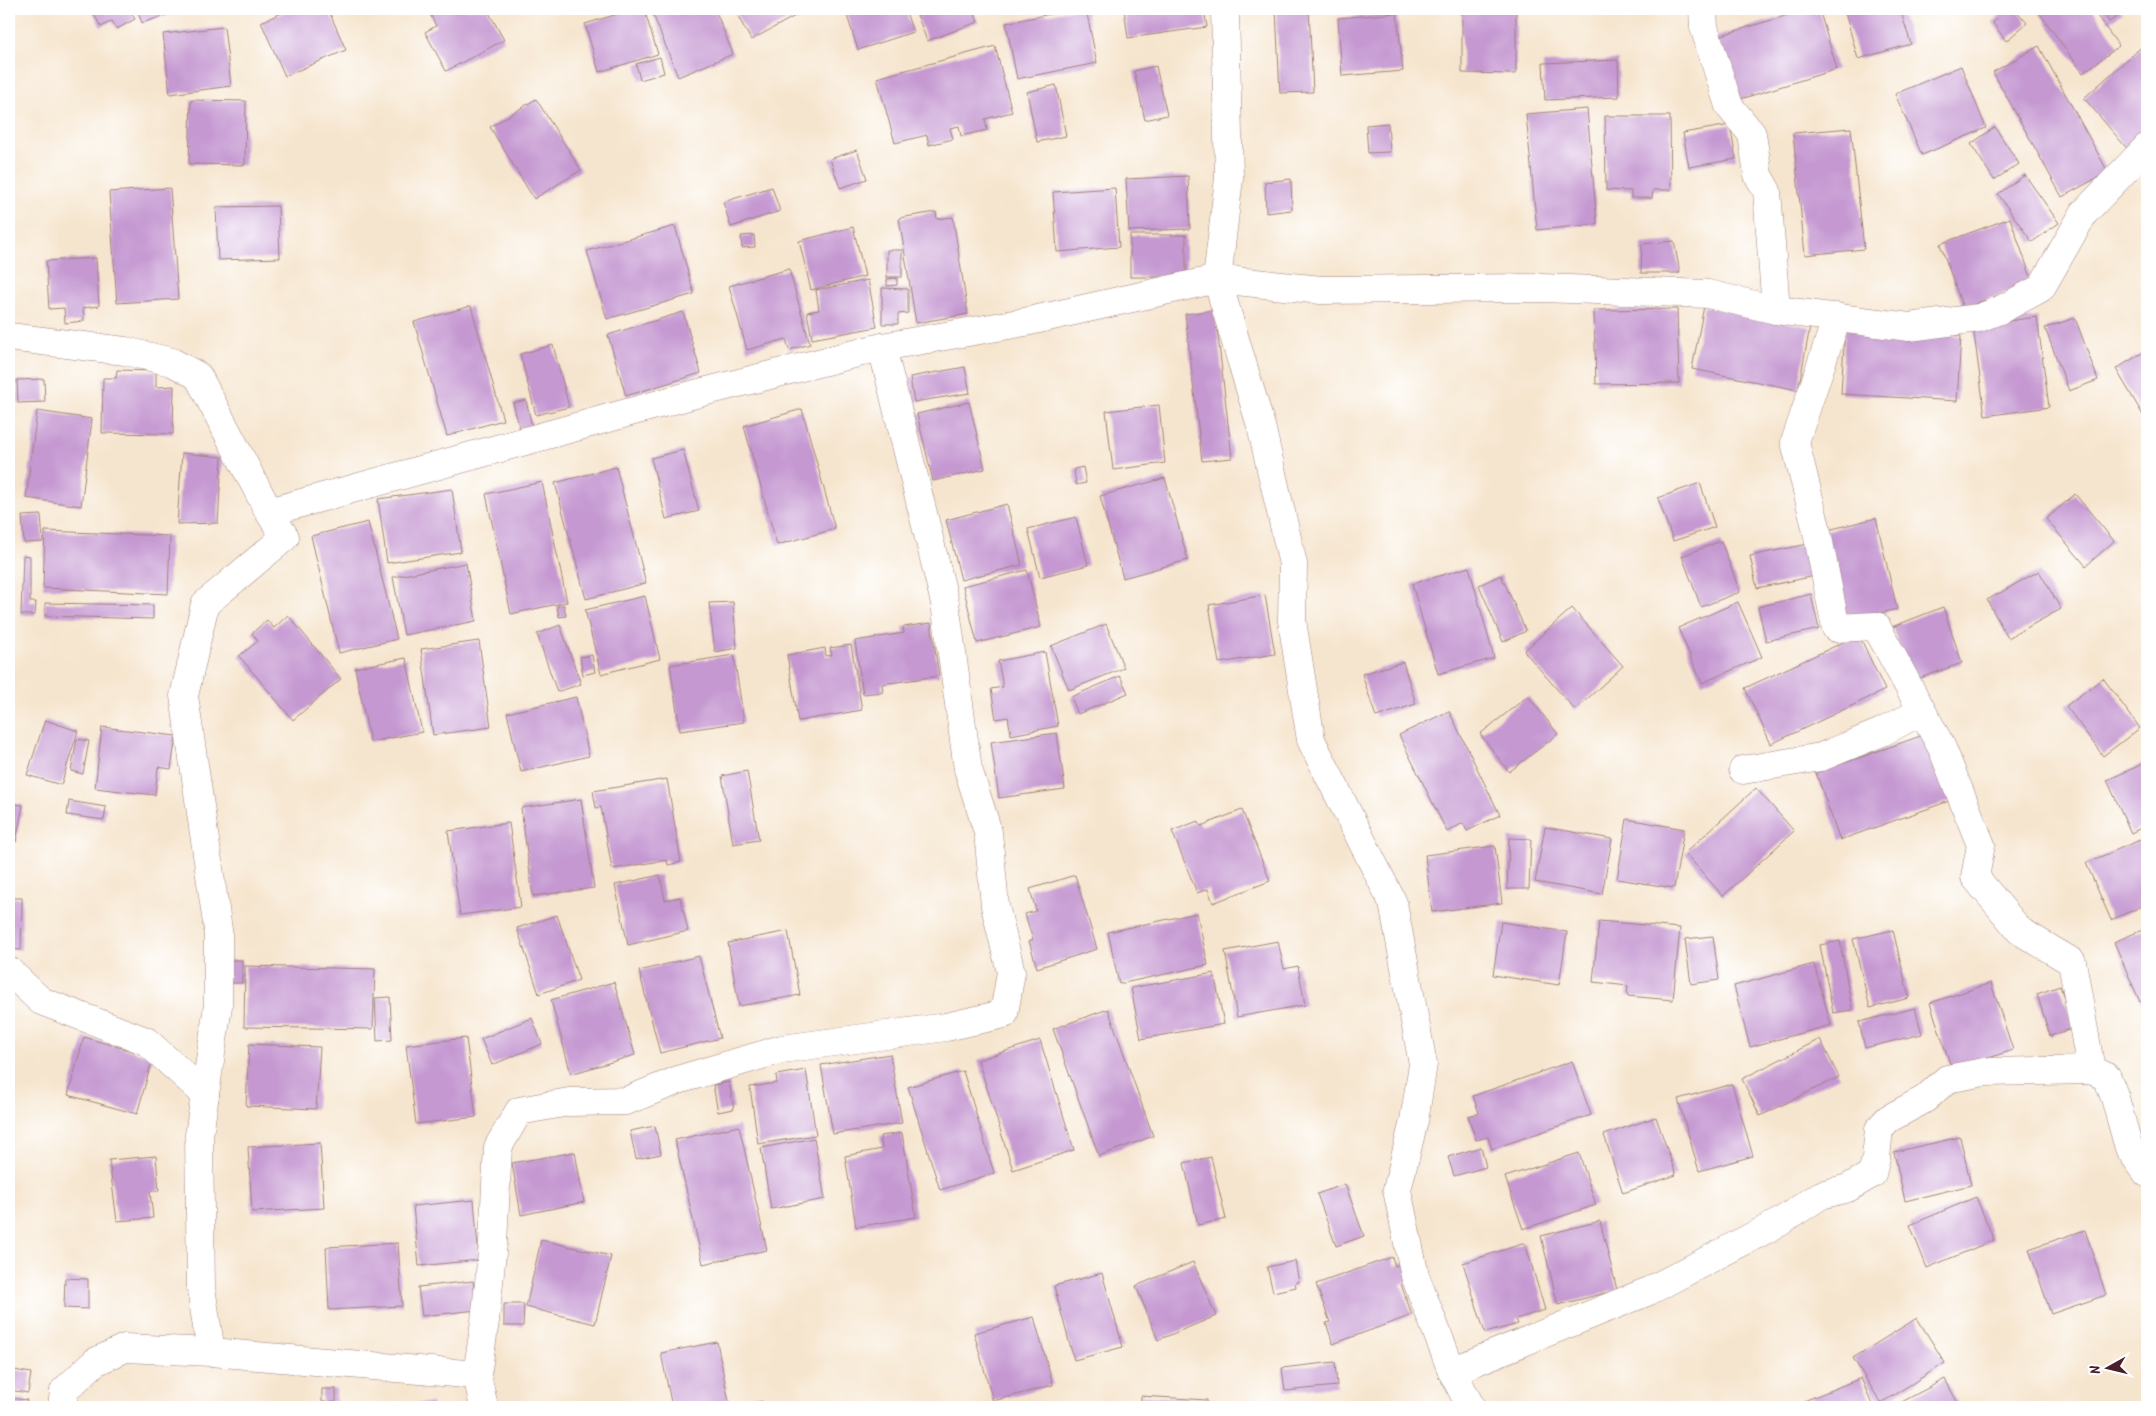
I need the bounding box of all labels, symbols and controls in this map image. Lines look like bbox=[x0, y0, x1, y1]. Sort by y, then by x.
north arrow bbox=[2084, 1344, 2134, 1394]
text: N bbox=[2085, 1364, 2108, 1376]

